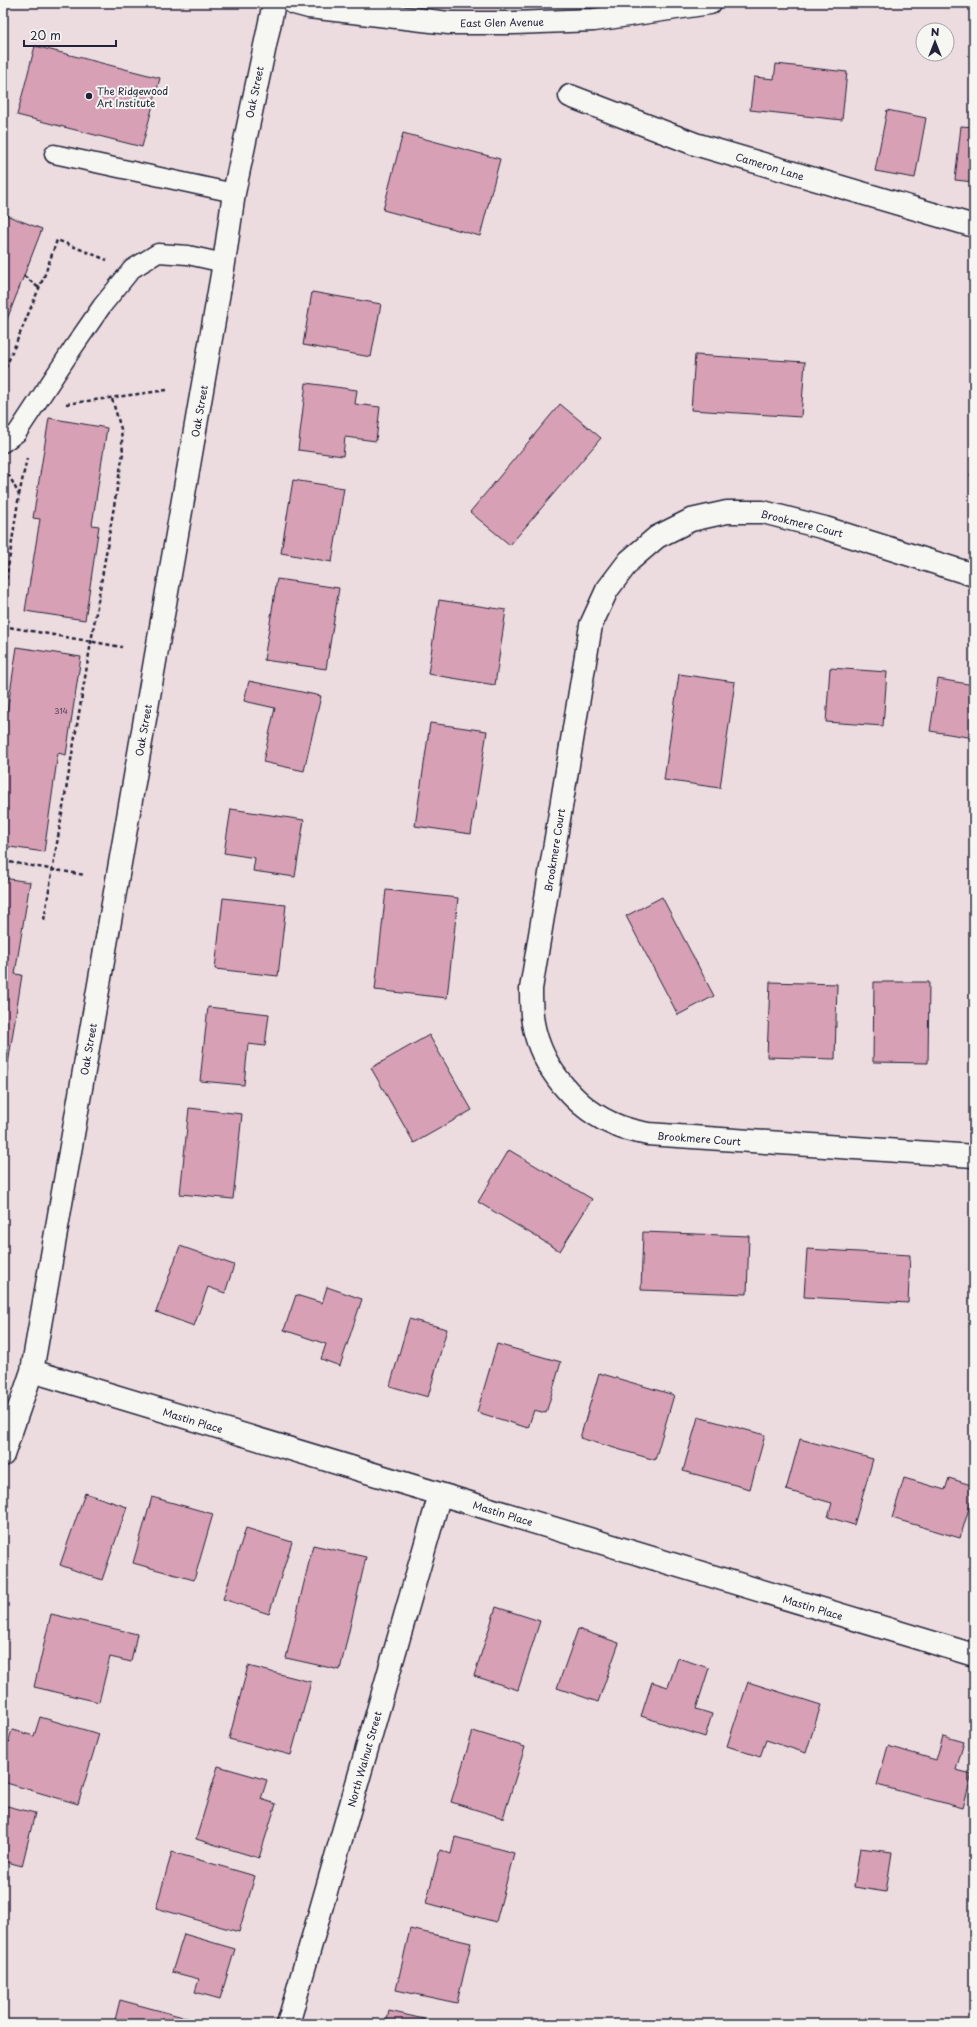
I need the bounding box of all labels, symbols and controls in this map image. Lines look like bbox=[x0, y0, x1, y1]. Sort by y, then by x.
street label: East Glen Avenue bbox=[460, 14, 545, 30]
scale bar bbox=[24, 22, 116, 48]
north arrow bbox=[915, 22, 955, 62]
text: N bbox=[931, 23, 940, 40]
text: 20 m bbox=[30, 26, 61, 44]
street label: Oak Street bbox=[241, 65, 267, 119]
place label: The Ridgewood Art Institute bbox=[97, 83, 168, 110]
marker: The Ridgewood Art Institute bbox=[84, 91, 94, 101]
street label: Cameron Lane bbox=[734, 148, 807, 184]
street label: Oak Street bbox=[187, 384, 211, 438]
street label: Brookmere Court bbox=[759, 506, 845, 540]
street label: Oak Street bbox=[131, 703, 155, 757]
house number: 314 bbox=[54, 705, 68, 717]
street label: Brookmere Court bbox=[540, 807, 568, 893]
street label: Oak Street bbox=[76, 1022, 100, 1076]
street label: Brookmere Court bbox=[656, 1128, 742, 1148]
street label: Mastin Place bbox=[161, 1404, 225, 1436]
street label: Mastin Place bbox=[471, 1497, 535, 1529]
street label: Mastin Place bbox=[781, 1591, 845, 1623]
street label: North Walnut Street bbox=[343, 1709, 385, 1809]

